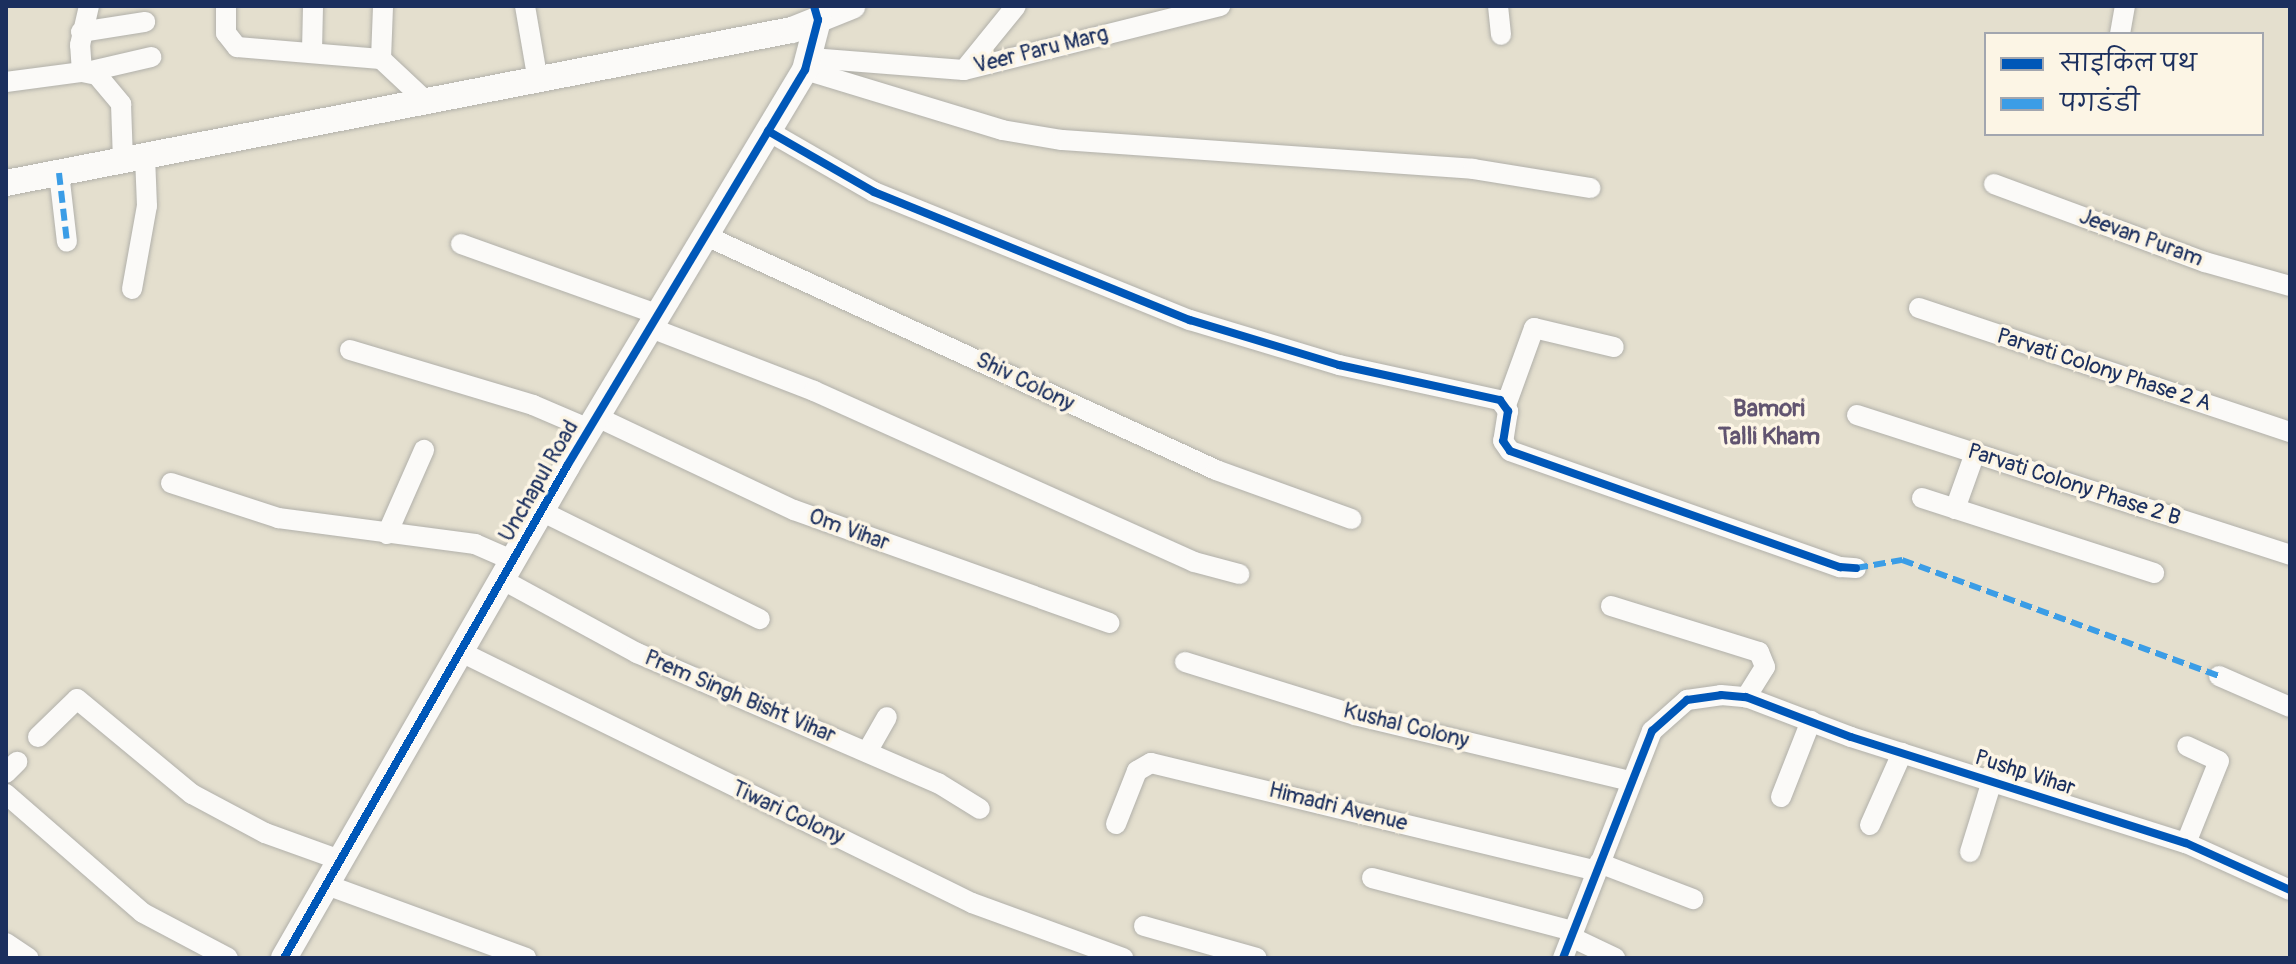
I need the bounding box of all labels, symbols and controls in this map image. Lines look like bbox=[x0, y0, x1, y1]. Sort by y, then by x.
street label: Veer Paru Marg bbox=[971, 21, 1111, 79]
legend bbox=[1984, 32, 2264, 136]
text: साइकिल पथ bbox=[2060, 49, 2197, 78]
text: पगडंडी bbox=[2060, 89, 2139, 118]
street label: Jeevan Puram bbox=[2076, 203, 2206, 273]
street label: Parvati Colony Phase 2 A bbox=[1993, 323, 2215, 417]
street label: Shiv Colony bbox=[971, 347, 1079, 417]
district label: Bamori Talli Kham bbox=[1718, 395, 1820, 451]
street label: Unchapul Road bbox=[494, 416, 584, 546]
street label: Parvati Colony Phase 2 B bbox=[1964, 438, 2184, 532]
street label: Om Vihar bbox=[805, 503, 893, 557]
street label: Prem Singh Bisht Vihar bbox=[640, 645, 840, 749]
street label: Kushal Colony bbox=[1341, 698, 1471, 754]
street label: Pushp Vihar bbox=[1971, 744, 2079, 802]
street label: Tiwari Colony bbox=[727, 775, 849, 851]
street label: Himadri Avenue bbox=[1266, 777, 1410, 837]

